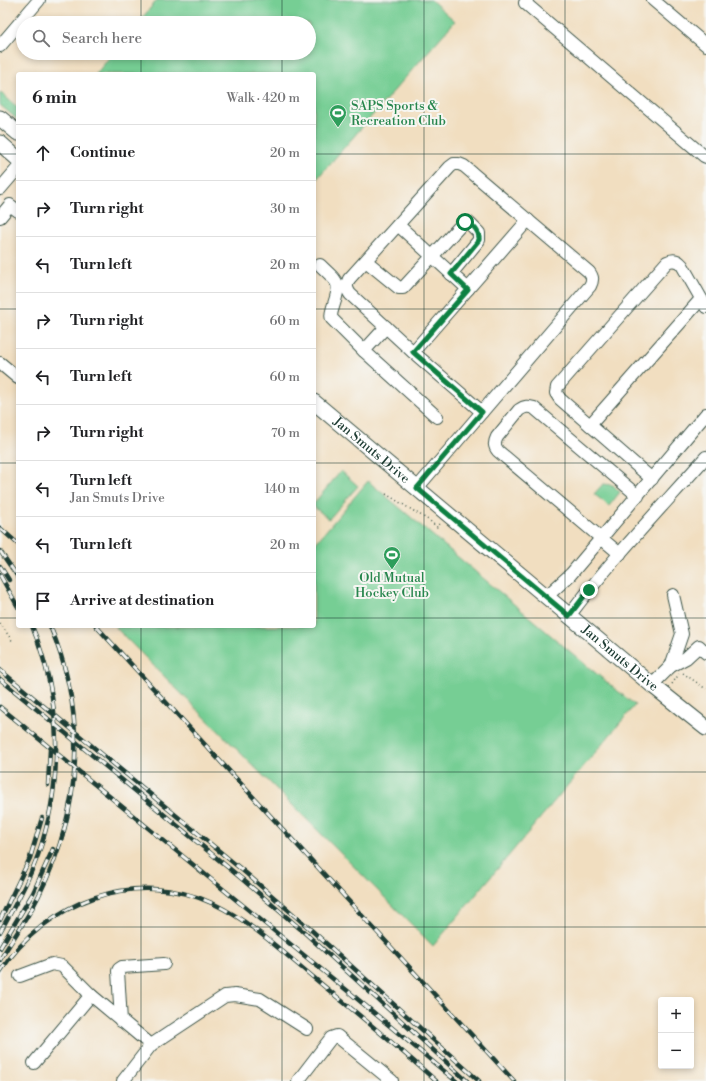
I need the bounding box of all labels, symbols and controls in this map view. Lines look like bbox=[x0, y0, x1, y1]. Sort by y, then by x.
search box bbox=[16, 16, 316, 60]
icon: search bbox=[30, 27, 52, 49]
text: Search here bbox=[62, 29, 142, 48]
text: 6 min bbox=[32, 87, 77, 109]
text: Walk · 420 m bbox=[226, 90, 300, 106]
place label: SAPS Sports & Recreation Club bbox=[351, 98, 446, 129]
sports icon: SAPS Sports & Recreation Club bbox=[328, 103, 348, 128]
icon: ahead bbox=[32, 142, 54, 164]
text: Continue bbox=[70, 143, 135, 162]
text: 20 m bbox=[270, 145, 300, 161]
icon: right bbox=[32, 198, 54, 220]
text: Turn right bbox=[70, 199, 144, 218]
text: 30 m bbox=[270, 201, 300, 217]
route start bbox=[456, 213, 474, 231]
icon: left bbox=[32, 254, 54, 276]
text: Turn left bbox=[70, 255, 132, 274]
text: 20 m bbox=[270, 257, 300, 273]
icon: right bbox=[32, 310, 54, 332]
text: Turn right bbox=[70, 311, 144, 330]
text: 60 m bbox=[269, 313, 300, 329]
icon: left bbox=[32, 366, 54, 388]
text: Turn left bbox=[70, 367, 132, 386]
text: 60 m bbox=[269, 369, 300, 385]
street label: Jan Smuts Drive bbox=[329, 413, 413, 487]
icon: right bbox=[32, 422, 54, 444]
text: Turn right bbox=[70, 423, 144, 442]
text: 70 m bbox=[271, 425, 300, 441]
text: Turn left bbox=[70, 471, 132, 490]
icon: left bbox=[32, 478, 54, 500]
text: 140 m bbox=[264, 481, 300, 497]
text: Jan Smuts Drive bbox=[70, 490, 165, 506]
icon: left bbox=[32, 534, 54, 556]
text: Turn left bbox=[70, 535, 132, 554]
text: 20 m bbox=[270, 537, 300, 553]
sports icon: Old Mutual Hockey Club bbox=[382, 545, 402, 570]
place label: Old Mutual Hockey Club bbox=[355, 570, 429, 601]
route end bbox=[580, 581, 598, 599]
icon: arrive bbox=[32, 590, 54, 612]
text: Arrive at destination bbox=[70, 591, 214, 610]
street label: Jan Smuts Drive bbox=[578, 621, 662, 695]
map controls bbox=[658, 997, 694, 1069]
button: + bbox=[658, 997, 694, 1033]
button: − bbox=[658, 1033, 694, 1069]

